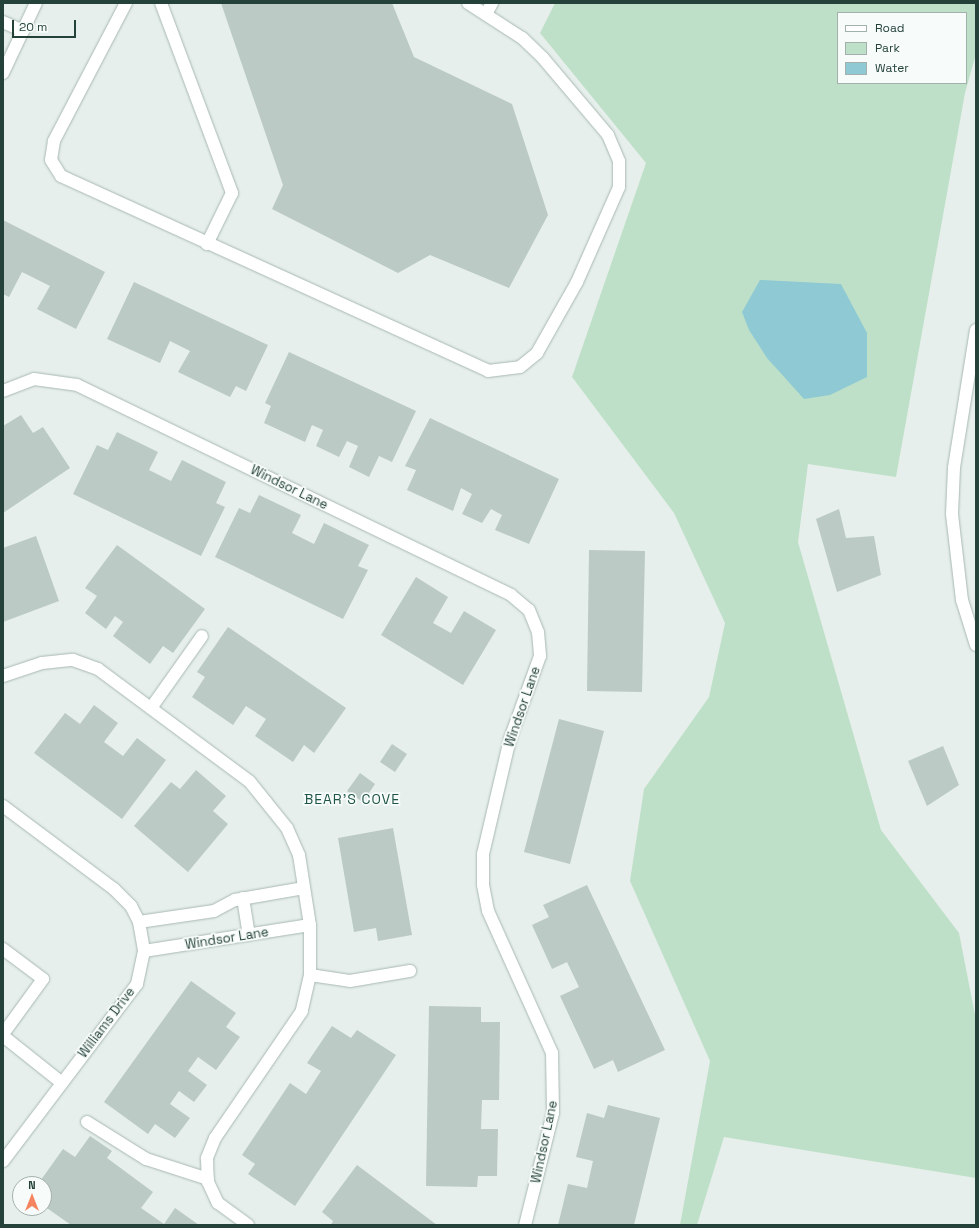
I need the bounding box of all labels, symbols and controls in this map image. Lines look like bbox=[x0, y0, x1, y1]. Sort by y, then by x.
scale bar bbox=[14, 12, 78, 38]
legend bbox=[837, 12, 967, 84]
text: 20 m bbox=[19, 19, 47, 35]
text: Road bbox=[875, 20, 904, 36]
text: Park bbox=[875, 40, 900, 56]
text: Water bbox=[875, 60, 909, 76]
street label: Windsor Lane bbox=[248, 463, 330, 513]
street label: Windsor Lane bbox=[502, 665, 544, 749]
district label: BEAR'S COVE bbox=[304, 791, 400, 807]
street label: Windsor Lane bbox=[184, 925, 270, 953]
street label: Williams Drive bbox=[75, 985, 139, 1061]
street label: Windsor Lane bbox=[529, 1099, 561, 1185]
north arrow bbox=[12, 1176, 52, 1216]
text: N bbox=[28, 1178, 36, 1192]

